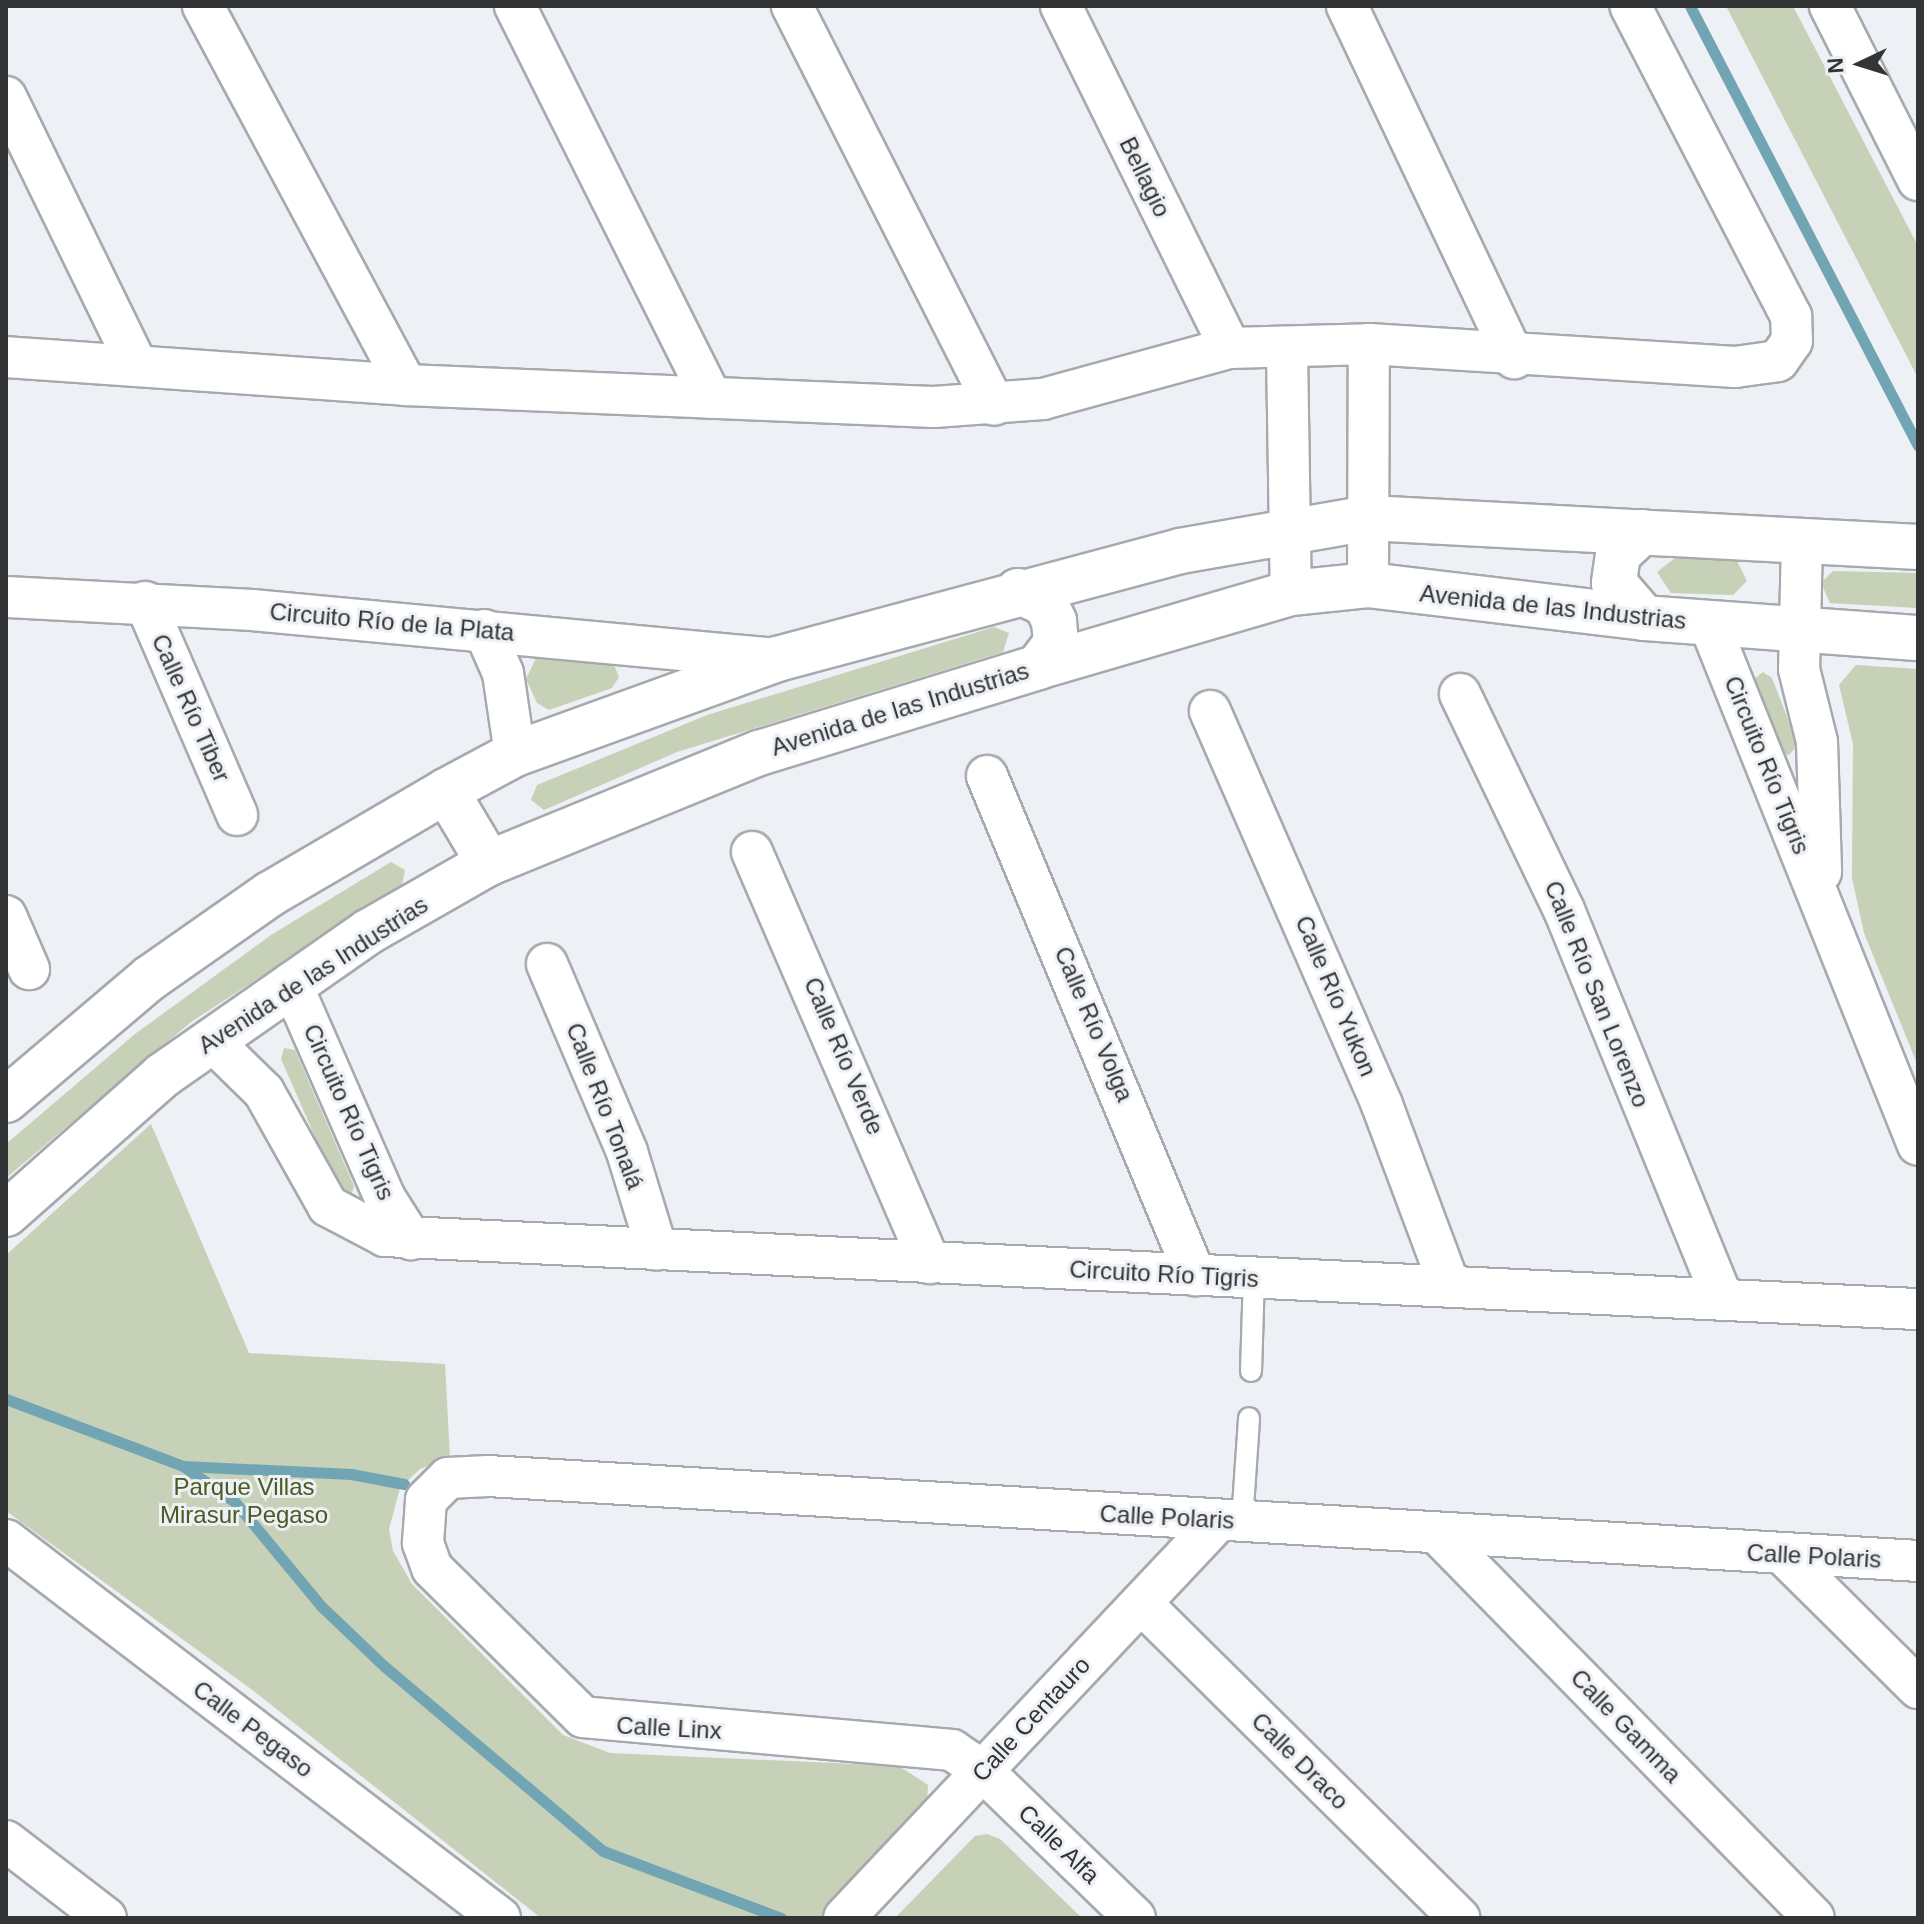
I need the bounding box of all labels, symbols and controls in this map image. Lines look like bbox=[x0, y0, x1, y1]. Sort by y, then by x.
north arrow bbox=[1820, 24, 1900, 104]
text: N bbox=[1823, 57, 1849, 75]
street label: Bellagio bbox=[1113, 132, 1177, 222]
street label: Avenida de las Industrias bbox=[1418, 579, 1688, 635]
street label: Circuito Río de la Plata bbox=[268, 597, 516, 647]
street label: Calle Río Tiber bbox=[145, 629, 237, 787]
street label: Avenida de las Industrias bbox=[768, 656, 1032, 762]
street label: Circuito Río Tigris bbox=[1718, 672, 1816, 858]
street label: Calle Río San Lorenzo bbox=[1538, 877, 1656, 1111]
street label: Avenida de las Industrias bbox=[193, 890, 433, 1060]
street label: Calle Río Yukon bbox=[1289, 911, 1383, 1081]
street label: Calle Río Volga bbox=[1048, 942, 1140, 1106]
street label: Calle Río Verde bbox=[798, 973, 890, 1139]
street label: Circuito Río Tigris bbox=[297, 1019, 401, 1205]
street label: Calle Río Tonalá bbox=[560, 1019, 650, 1193]
street label: Circuito Río Tigris bbox=[1068, 1255, 1260, 1293]
park label: Parque Villas Mirasur Pegaso bbox=[160, 1473, 328, 1529]
street label: Calle Polaris bbox=[1099, 1499, 1235, 1535]
street label: Calle Polaris bbox=[1746, 1538, 1882, 1574]
street label: Calle Centauro bbox=[966, 1651, 1096, 1787]
street label: Calle Gamma bbox=[1565, 1663, 1687, 1789]
street label: Calle Pegaso bbox=[187, 1675, 319, 1783]
street label: Calle Draco bbox=[1245, 1706, 1355, 1816]
street label: Calle Linx bbox=[616, 1711, 722, 1745]
street label: Calle Alfa bbox=[1012, 1798, 1106, 1890]

